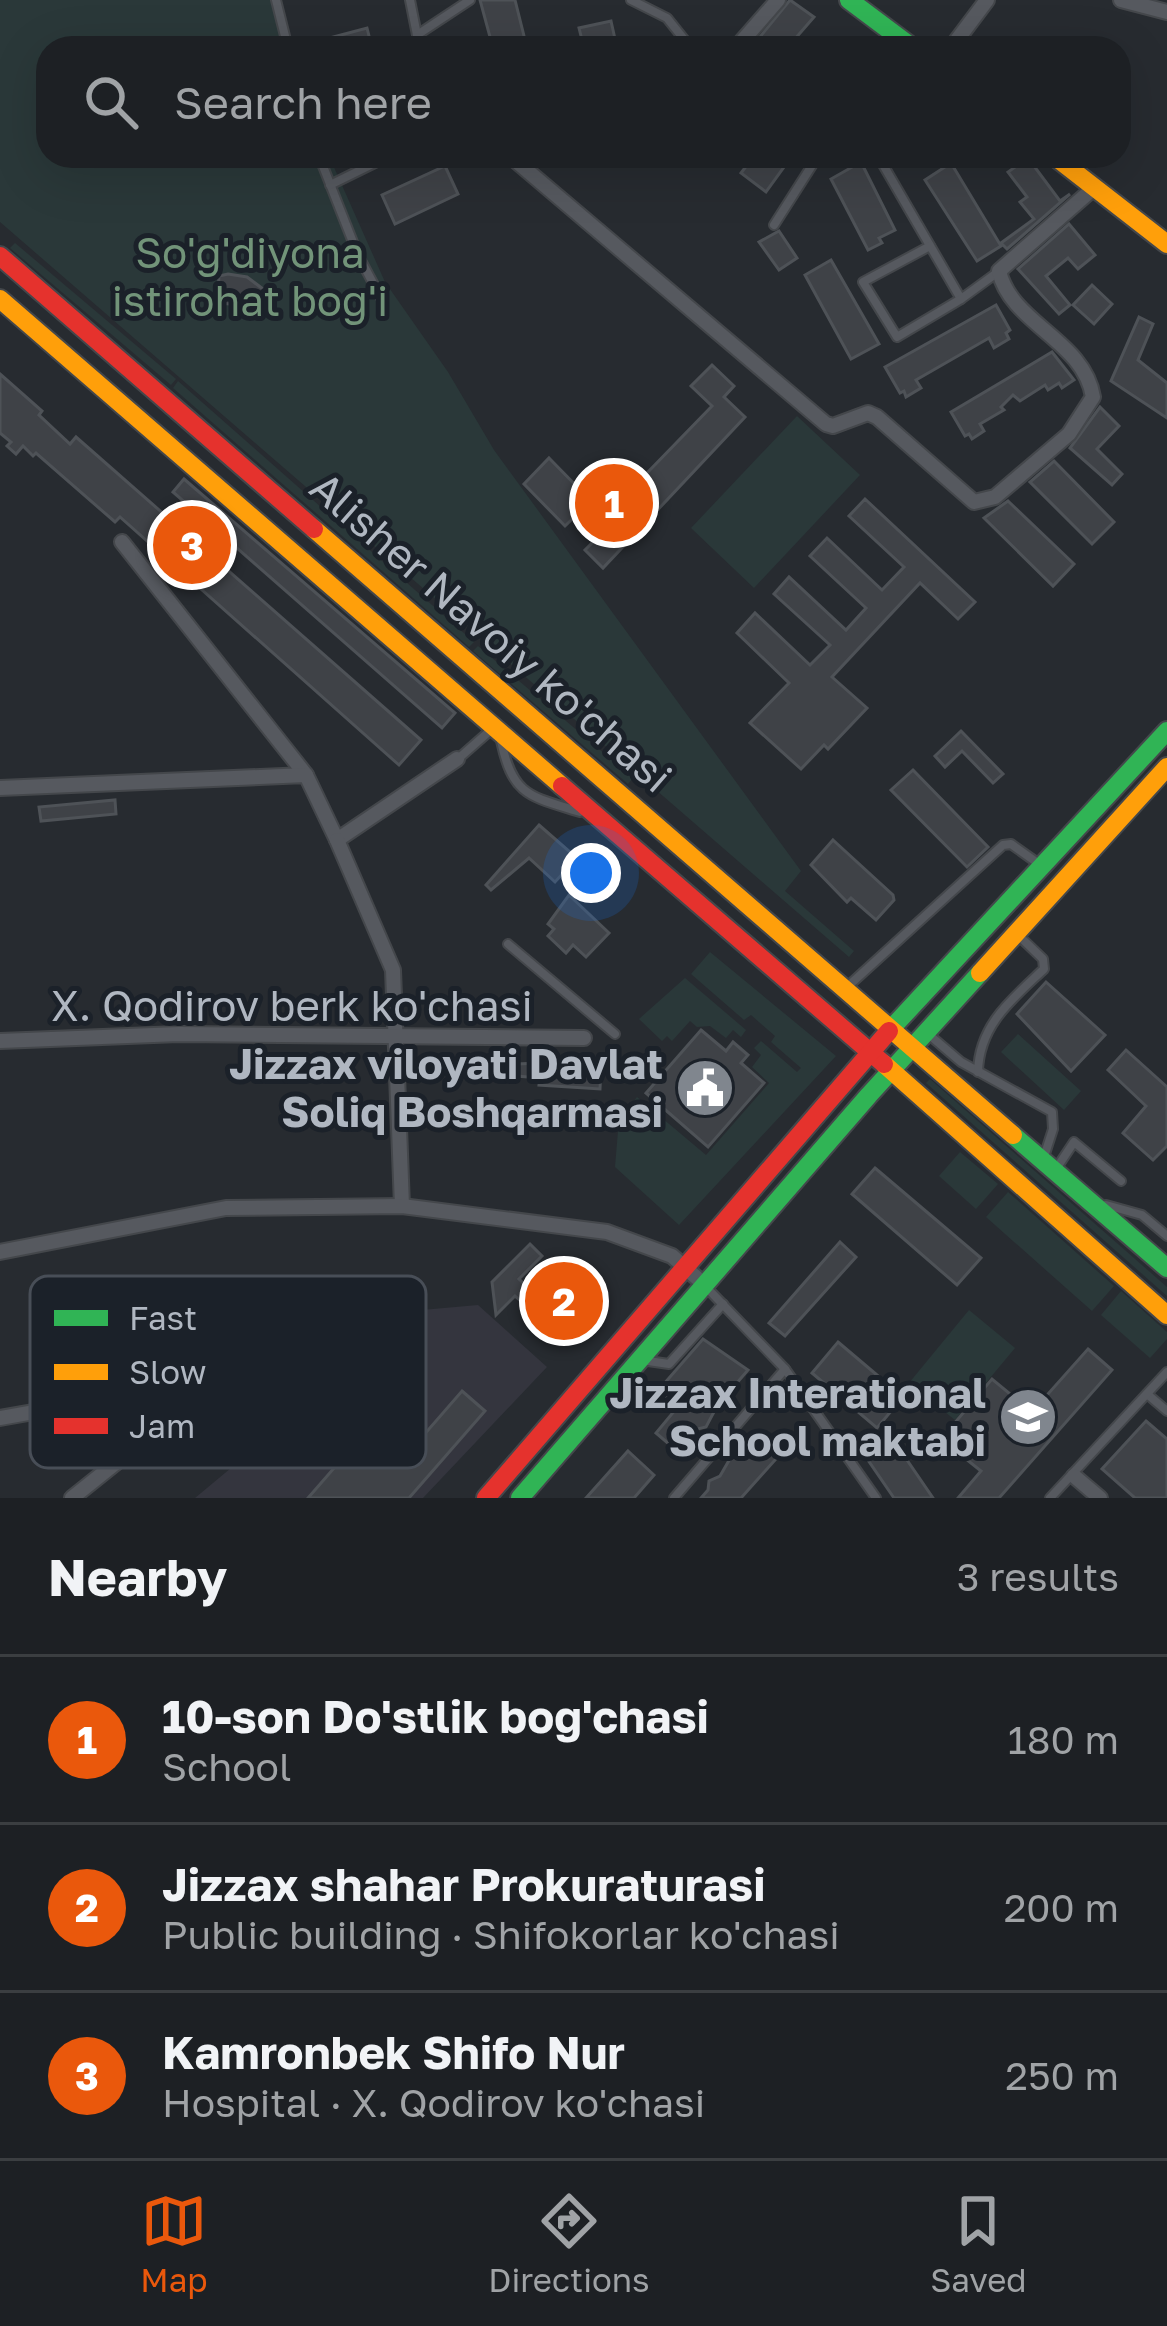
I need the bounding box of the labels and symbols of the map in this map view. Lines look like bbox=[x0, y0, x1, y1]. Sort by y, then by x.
park label: So'g'diyona istirohat bog'i bbox=[112, 227, 388, 325]
pin: 1 bbox=[575, 458, 653, 548]
street label: Alisher Navoiy ko'chasi bbox=[301, 461, 682, 802]
pin: 3 bbox=[153, 500, 231, 590]
your location bbox=[561, 843, 621, 903]
street label: X. Qodirov berk ko'chasi bbox=[51, 980, 533, 1030]
place label: Jizzax viloyati Davlat Soliq Boshqarmasi bbox=[229, 1038, 663, 1136]
public building icon: Jizzax viloyati Davlat Soliq Boshqarmasi bbox=[674, 1057, 736, 1119]
pin: 2 bbox=[525, 1256, 603, 1346]
legend bbox=[30, 1276, 426, 1468]
text: Fast bbox=[129, 1298, 197, 1337]
text: Slow bbox=[129, 1352, 207, 1391]
place label: Jizzax Interational School maktabi bbox=[609, 1367, 986, 1465]
school or university icon: Jizzax Interational School maktabi bbox=[997, 1386, 1059, 1448]
text: Jam bbox=[129, 1406, 195, 1445]

